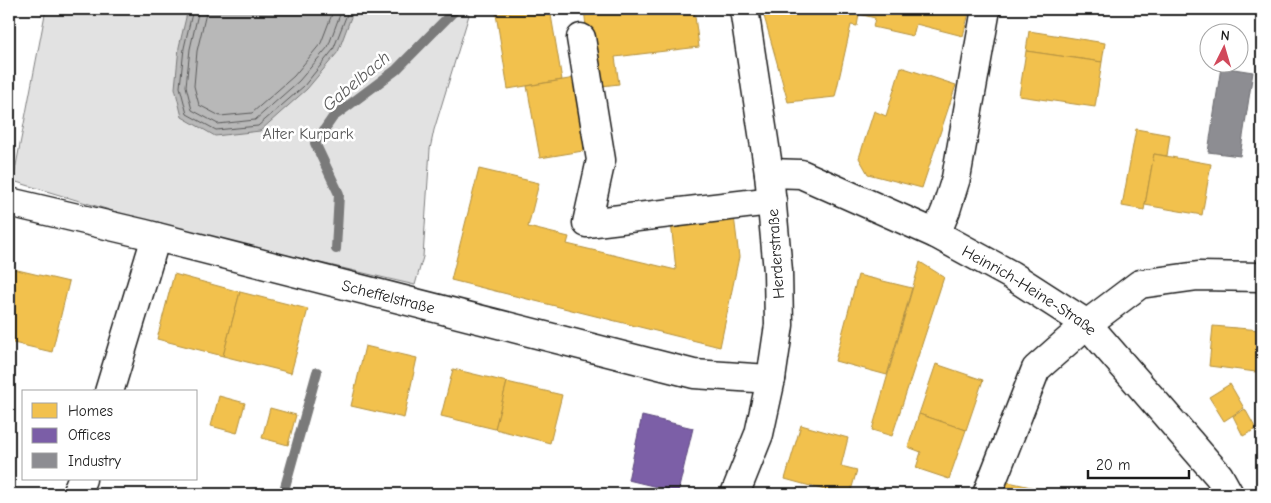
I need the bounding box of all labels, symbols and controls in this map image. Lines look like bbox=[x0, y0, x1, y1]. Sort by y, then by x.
north arrow bbox=[1198, 22, 1248, 72]
text: N bbox=[1220, 27, 1230, 44]
water label: Gabelbach bbox=[318, 47, 394, 116]
park label: Alter Kurpark bbox=[263, 125, 354, 143]
street label: Herderstraße bbox=[764, 208, 788, 300]
street label: Heinrich-Heine-Straße bbox=[959, 242, 1100, 339]
street label: Scheffelstraße bbox=[340, 277, 437, 318]
legend bbox=[22, 390, 198, 480]
text: Homes bbox=[68, 402, 113, 420]
text: Offices bbox=[68, 426, 110, 444]
scale bar bbox=[1088, 448, 1190, 480]
text: Industry bbox=[68, 452, 121, 470]
text: 20 m bbox=[1096, 456, 1130, 474]

